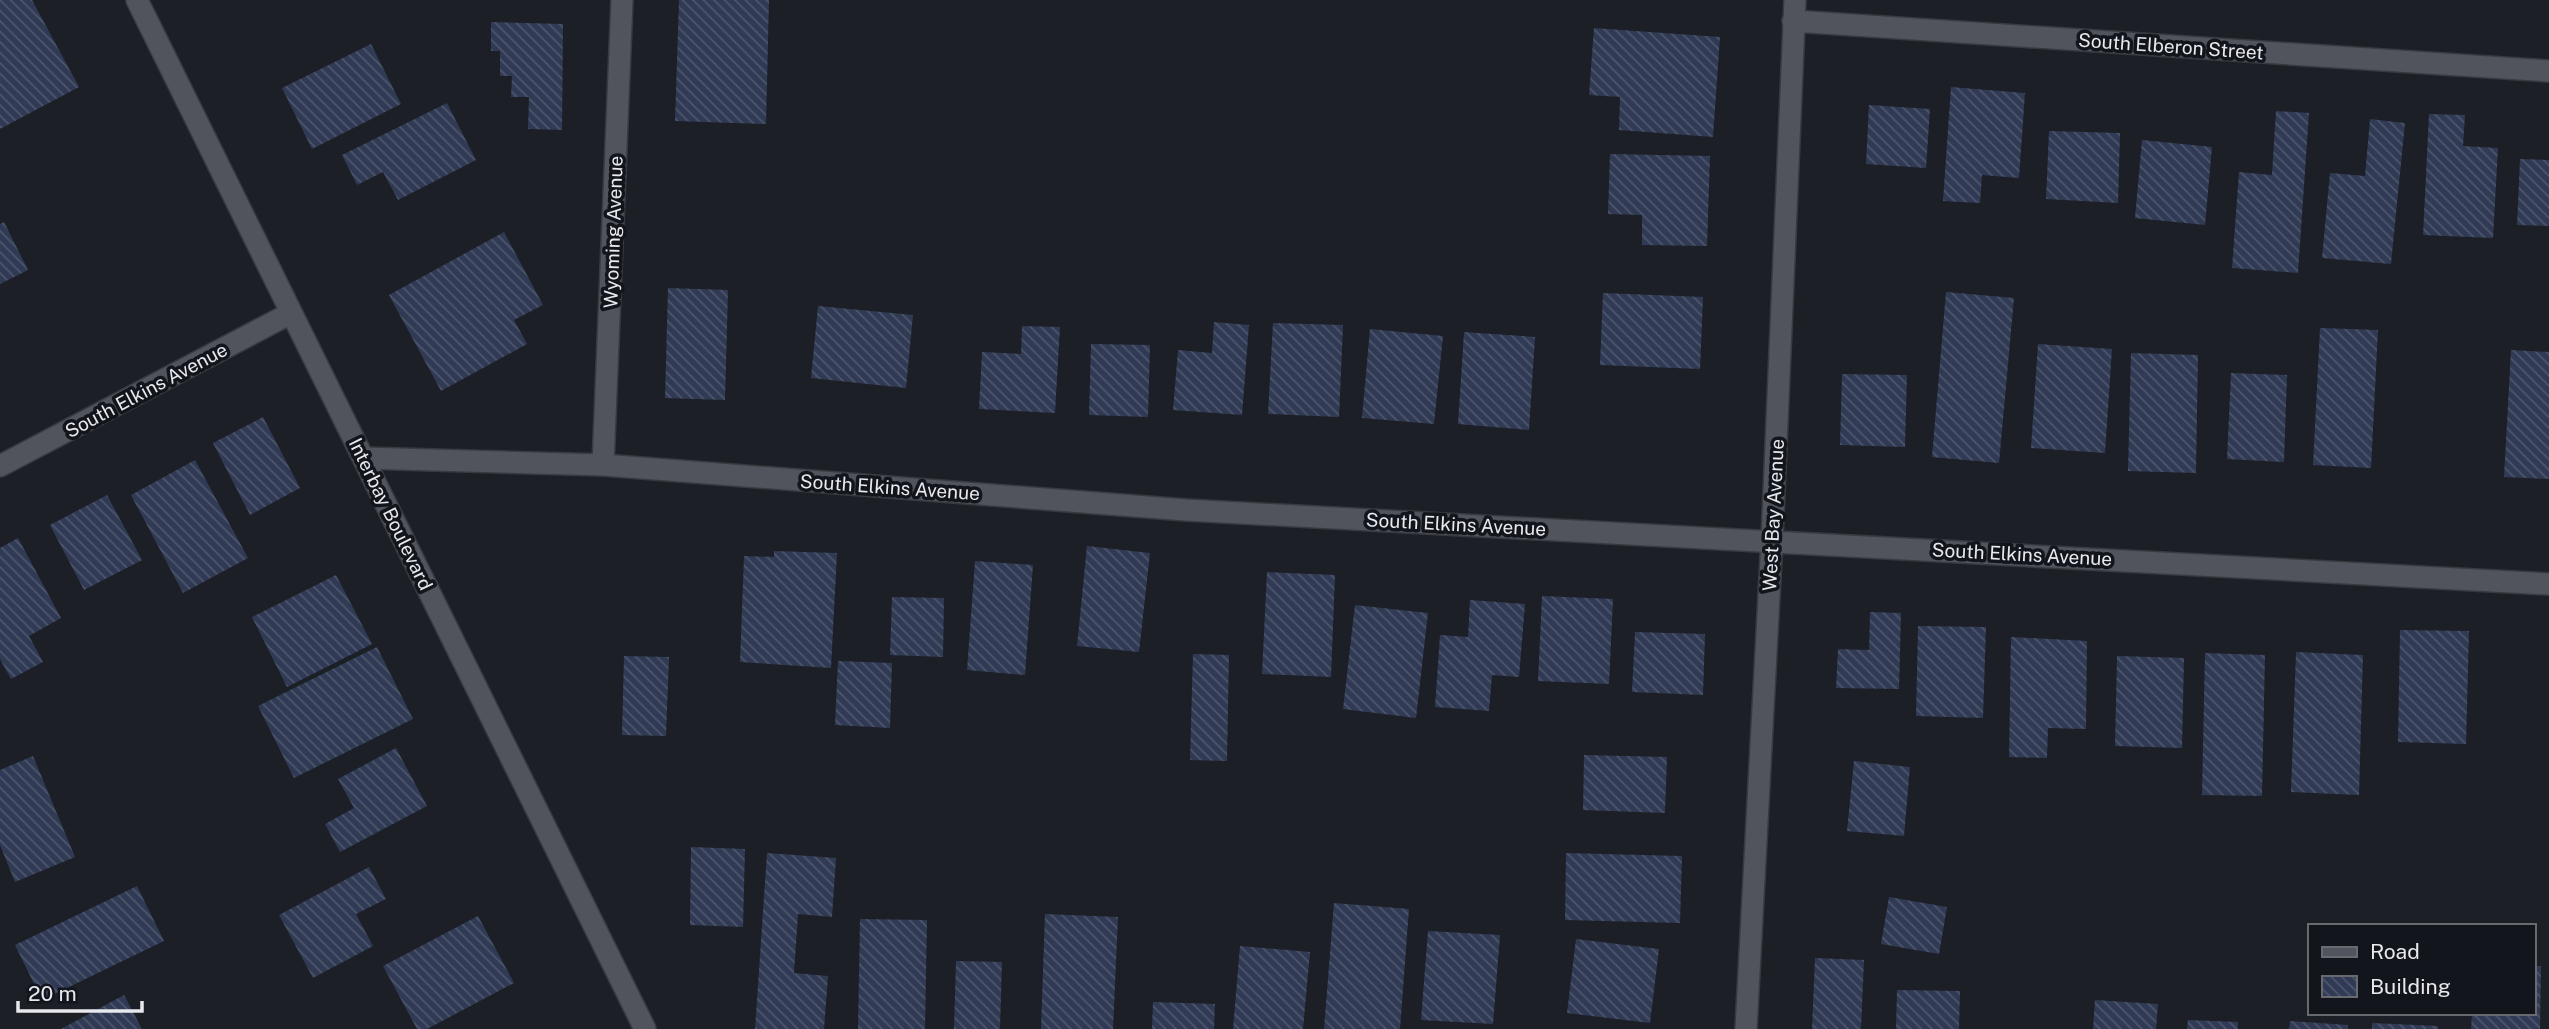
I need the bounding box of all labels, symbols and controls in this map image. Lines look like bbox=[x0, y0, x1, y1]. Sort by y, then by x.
street label: South Elberon Street bbox=[2078, 29, 2264, 63]
street label: Wyoming Avenue bbox=[599, 155, 627, 309]
street label: South Elkins Avenue bbox=[61, 338, 231, 442]
street label: Interbay Boulevard bbox=[345, 434, 437, 594]
street label: West Bay Avenue bbox=[1758, 438, 1788, 592]
street label: South Elkins Avenue bbox=[799, 470, 981, 504]
street label: South Elkins Avenue bbox=[1365, 508, 1547, 540]
street label: South Elkins Avenue bbox=[1931, 538, 2113, 570]
legend bbox=[2308, 924, 2535, 1015]
text: Road bbox=[2370, 939, 2420, 964]
scale bar bbox=[18, 970, 142, 1014]
text: Building bbox=[2370, 974, 2451, 999]
text: 20 m bbox=[28, 981, 77, 1006]

